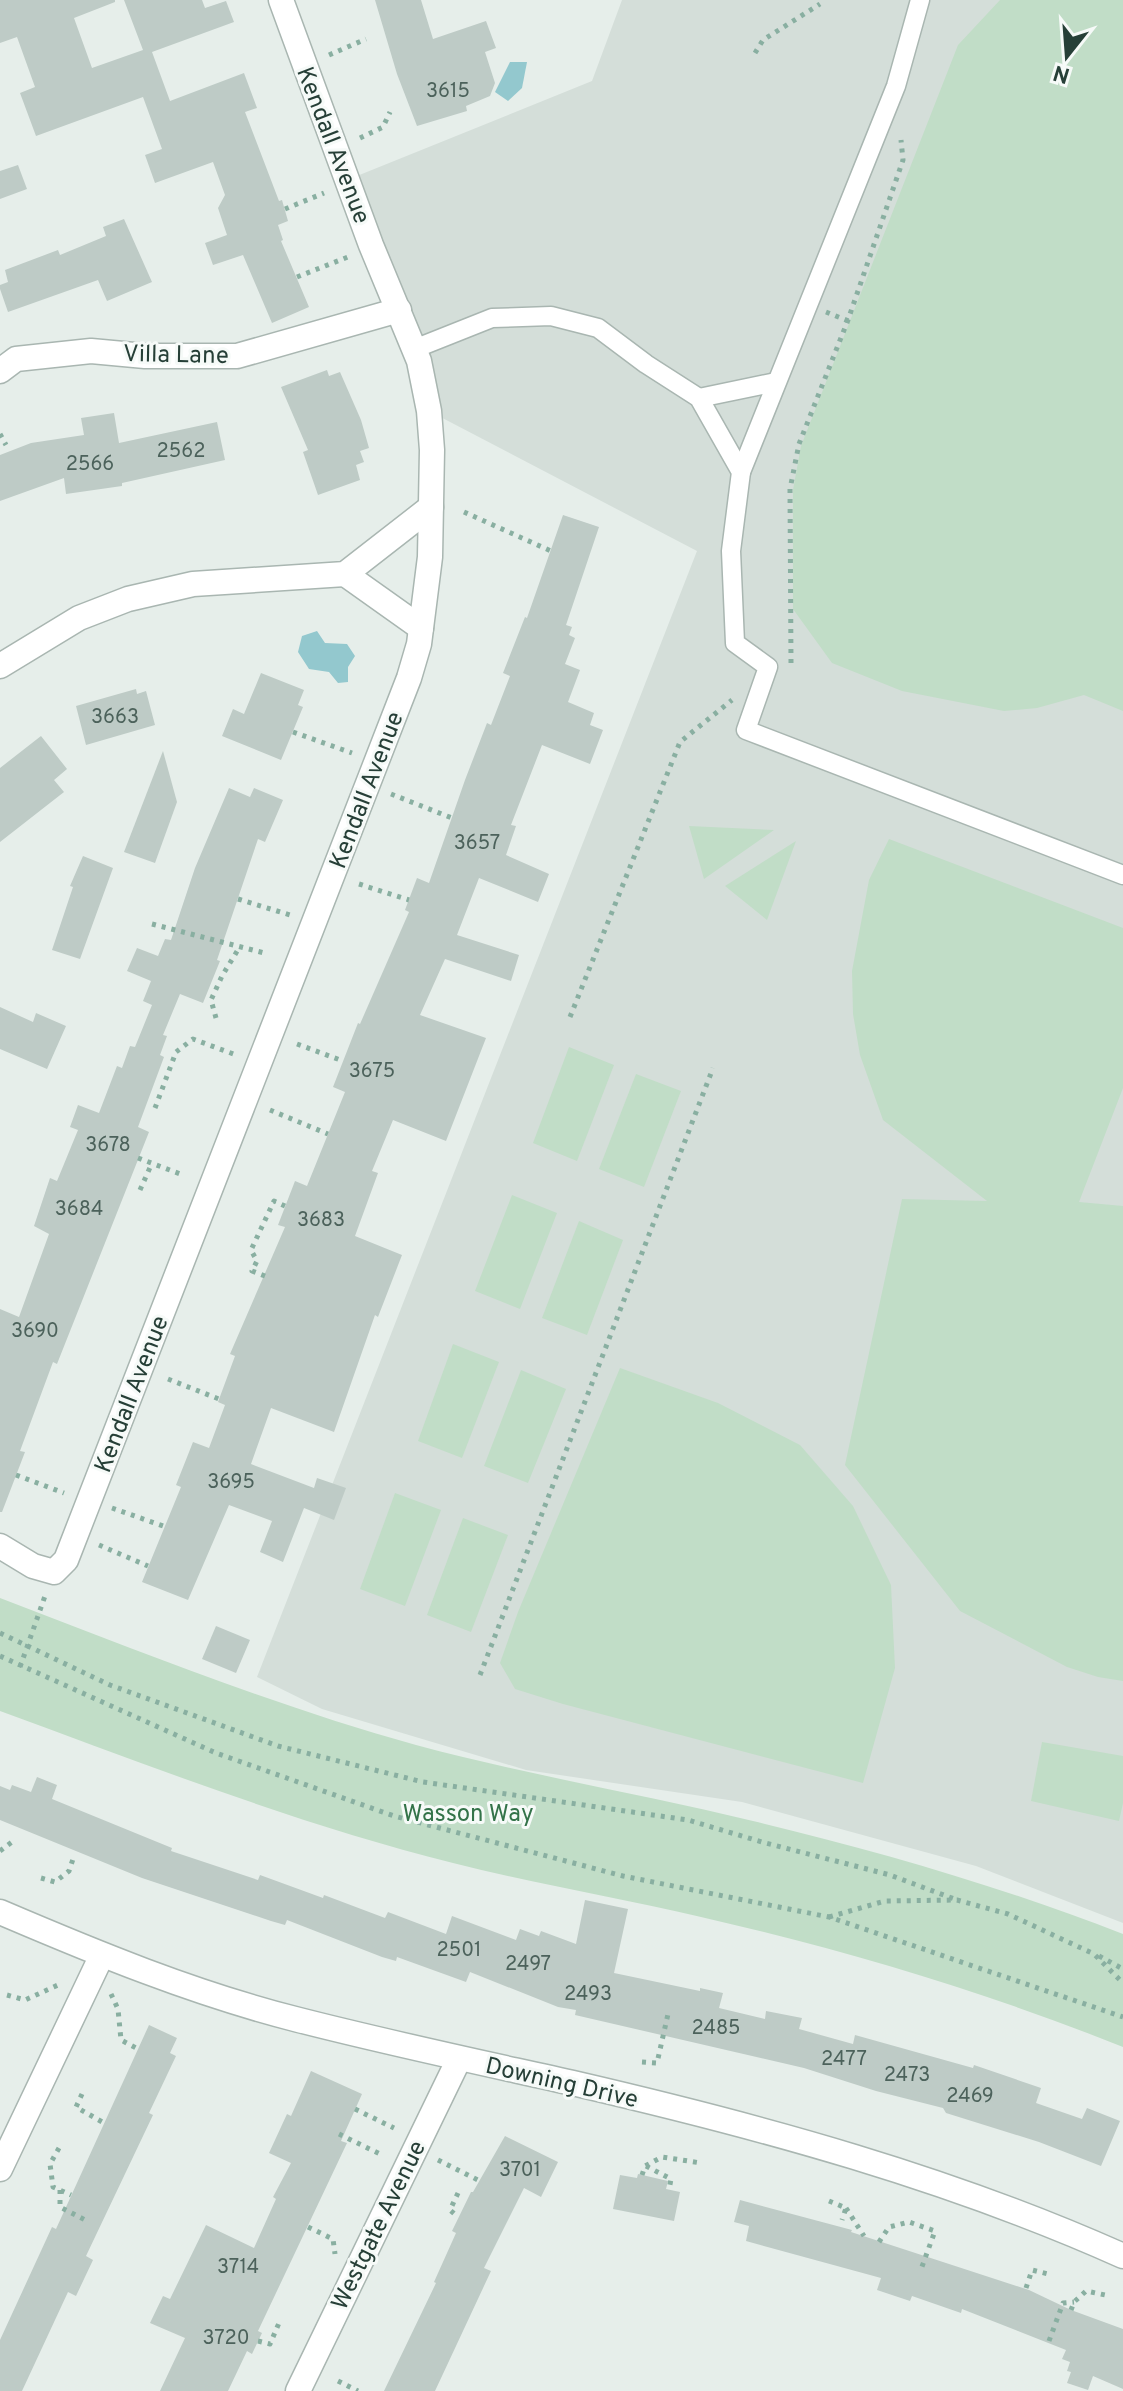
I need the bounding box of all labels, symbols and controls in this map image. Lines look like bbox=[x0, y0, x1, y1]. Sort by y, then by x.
north arrow bbox=[1027, 16, 1107, 96]
text: N bbox=[1050, 58, 1073, 88]
street label: Kendall Avenue bbox=[288, 63, 376, 229]
house number: 3615 bbox=[426, 79, 470, 105]
street label: Villa Lane bbox=[123, 340, 229, 372]
house number: 2562 bbox=[157, 439, 205, 465]
house number: 2566 bbox=[66, 452, 114, 478]
house number: 3663 bbox=[91, 705, 139, 731]
street label: Kendall Avenue bbox=[324, 708, 412, 874]
house number: 3657 bbox=[454, 831, 500, 857]
house number: 3675 bbox=[349, 1059, 395, 1085]
house number: 3678 bbox=[85, 1133, 131, 1159]
house number: 3684 bbox=[55, 1197, 103, 1223]
house number: 3683 bbox=[297, 1208, 345, 1234]
street label: Kendall Avenue bbox=[89, 1312, 177, 1478]
house number: 3690 bbox=[11, 1319, 59, 1345]
house number: 3695 bbox=[207, 1470, 255, 1496]
park label: Wasson Way bbox=[402, 1800, 534, 1830]
house number: 2501 bbox=[437, 1938, 481, 1964]
house number: 2497 bbox=[505, 1952, 551, 1978]
house number: 2493 bbox=[564, 1982, 612, 2008]
house number: 2485 bbox=[691, 2016, 741, 2042]
house number: 2477 bbox=[821, 2047, 867, 2073]
street label: Downing Drive bbox=[482, 2052, 641, 2116]
house number: 2473 bbox=[884, 2063, 930, 2089]
house number: 2469 bbox=[946, 2084, 994, 2110]
street label: Westgate Avenue bbox=[326, 2136, 434, 2316]
house number: 3701 bbox=[499, 2158, 541, 2184]
house number: 3714 bbox=[217, 2255, 259, 2281]
house number: 3720 bbox=[202, 2326, 250, 2352]

